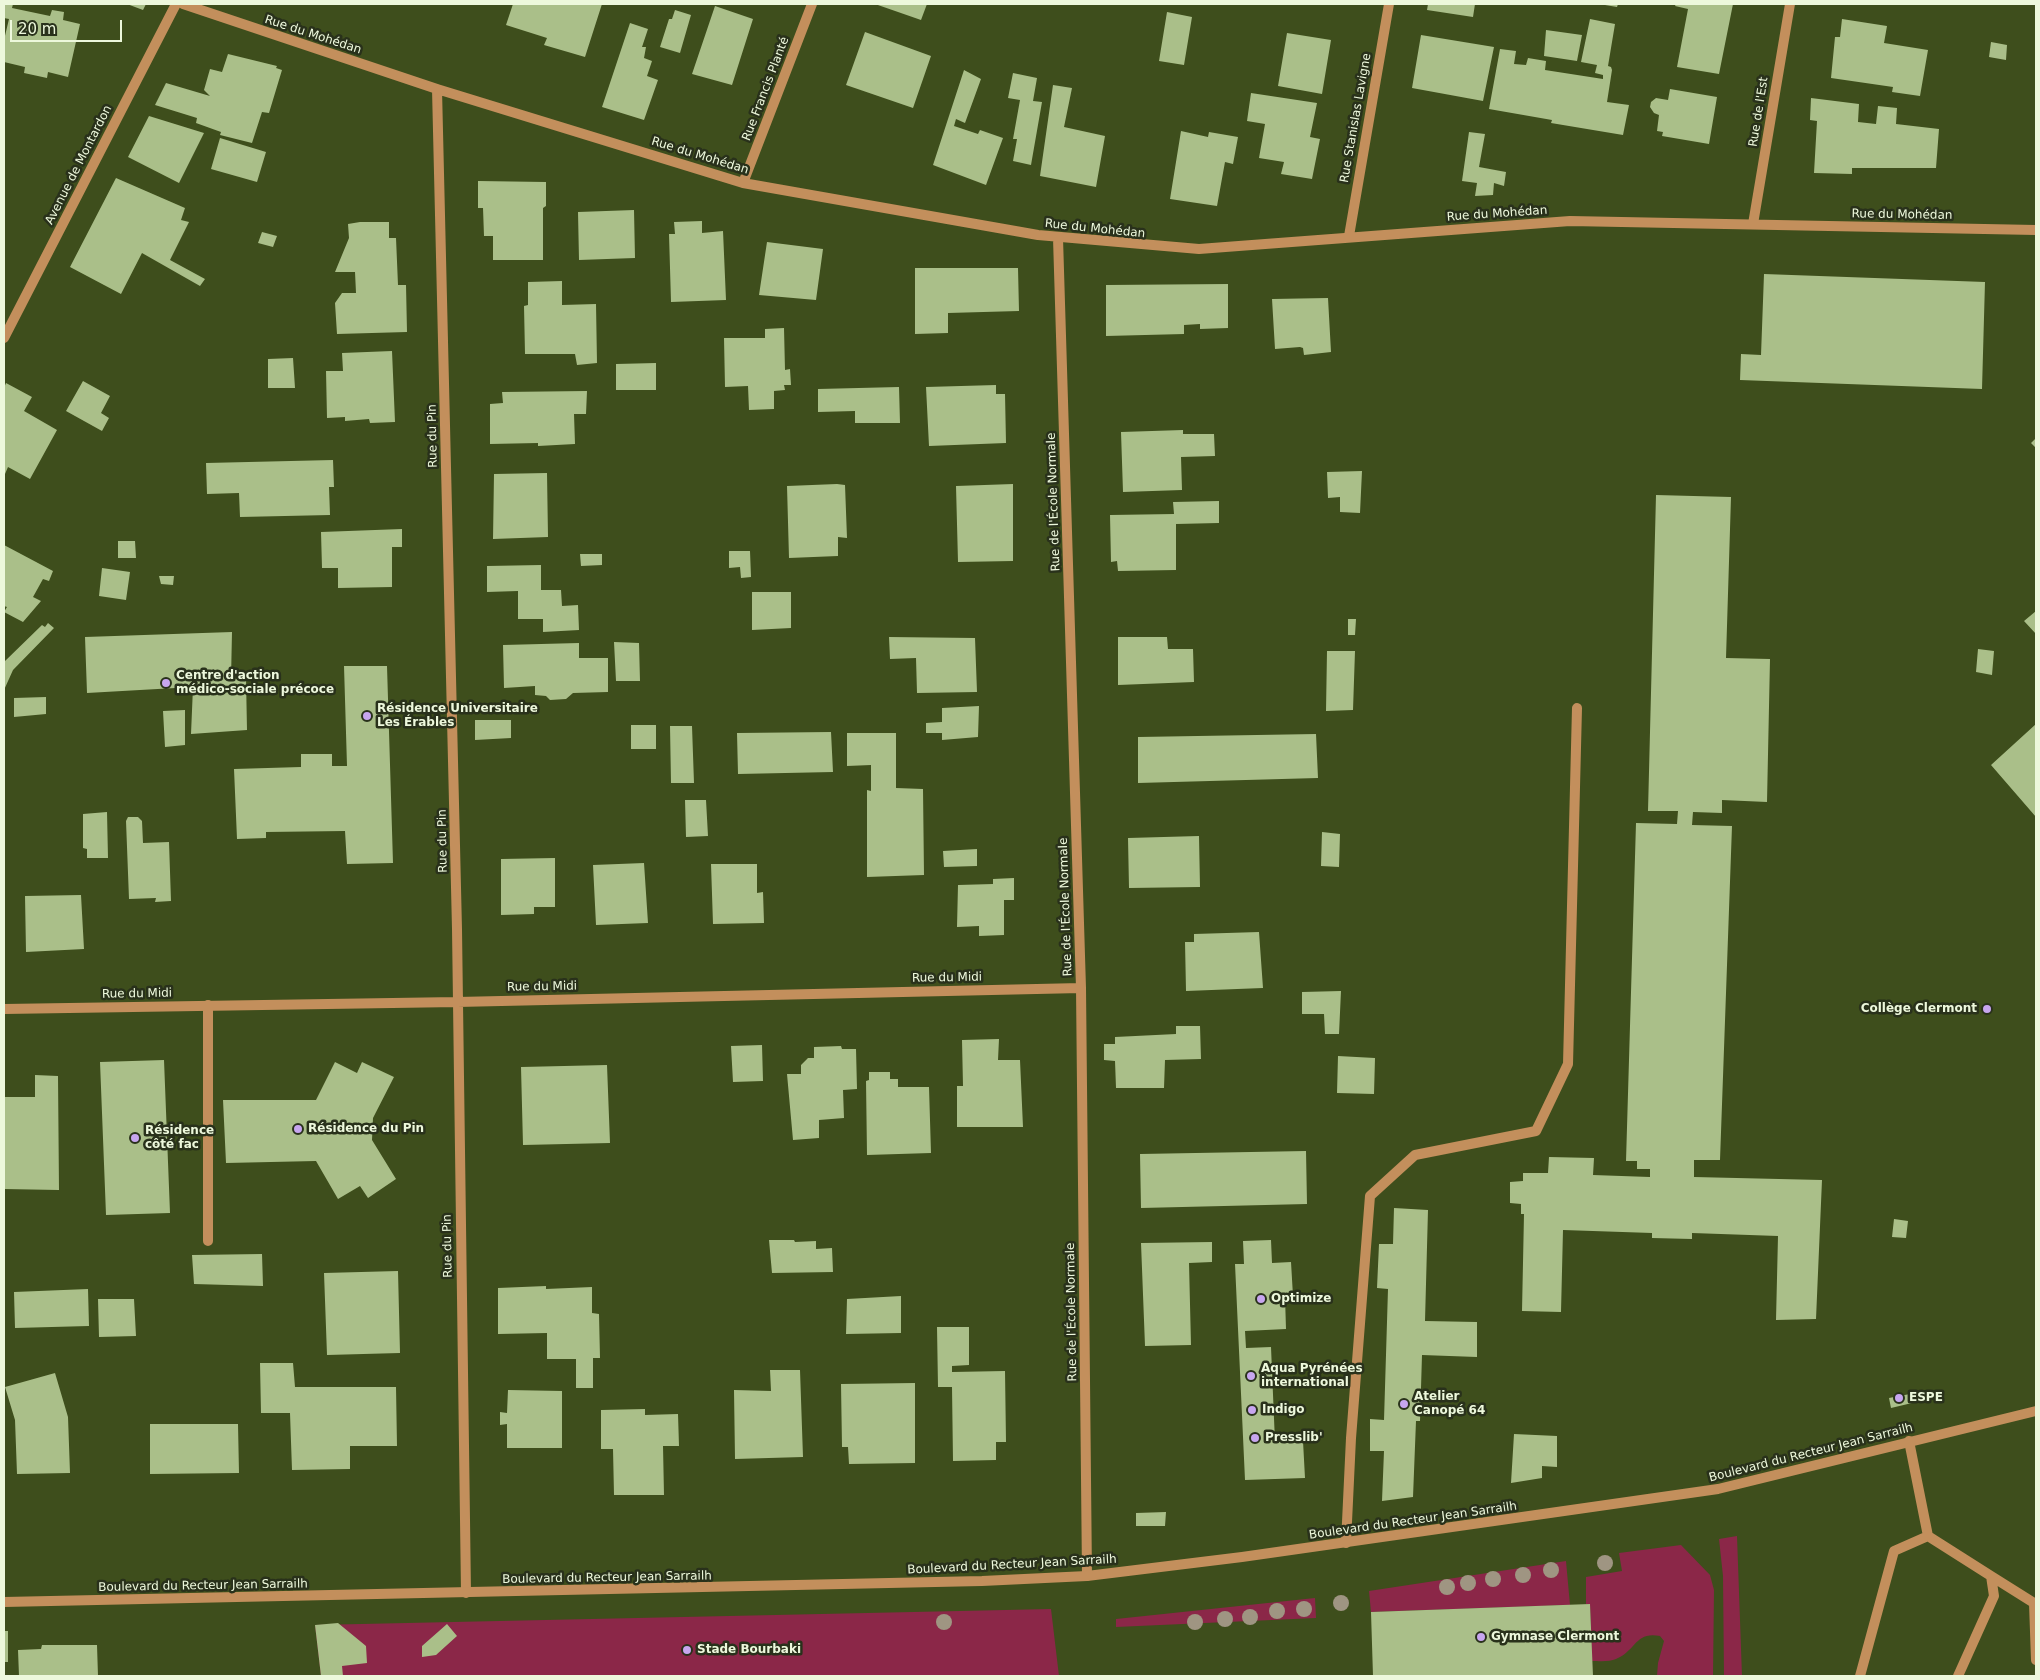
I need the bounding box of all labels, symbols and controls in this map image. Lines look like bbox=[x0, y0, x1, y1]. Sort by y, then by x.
scale bar bbox=[12, 10, 125, 42]
street label: Rue du Mohédan bbox=[263, 13, 363, 57]
text: 20 m bbox=[18, 20, 56, 38]
street label: Rue Francis Planté bbox=[740, 35, 792, 143]
street label: Rue Stanislas Lavigne bbox=[1338, 52, 1374, 184]
street label: Rue de l'Est bbox=[1746, 76, 1772, 148]
street label: Avenue de Montardon bbox=[43, 103, 115, 227]
street label: Rue du Mohédan bbox=[650, 134, 750, 178]
street label: Rue du Mohédan bbox=[1446, 203, 1548, 225]
street label: Rue du Mohédan bbox=[1851, 207, 1953, 223]
street label: Rue du Mohédan bbox=[1044, 217, 1146, 241]
street label: Rue du Pin bbox=[425, 404, 441, 468]
street label: Rue de l'École Normale bbox=[1044, 432, 1064, 572]
place label: Centre d'action médico-sociale précoce bbox=[176, 669, 334, 697]
marker: Centre d'action médico-sociale précoce bbox=[160, 677, 172, 689]
place label: Résidence Universitaire Les Érables bbox=[377, 702, 538, 730]
marker: Résidence Universitaire Les Érables bbox=[361, 710, 373, 722]
street label: Rue du Pin bbox=[435, 809, 451, 873]
street label: Rue de l'École Normale bbox=[1056, 837, 1076, 977]
street label: Rue du Midi bbox=[912, 970, 982, 986]
street label: Rue du Midi bbox=[507, 979, 577, 995]
street label: Rue du Midi bbox=[102, 986, 172, 1002]
place label: Collège Clermont bbox=[1861, 1002, 1977, 1016]
marker: Collège Clermont bbox=[1981, 1003, 1993, 1015]
place label: Résidence du Pin bbox=[308, 1122, 424, 1136]
marker: Résidence du Pin bbox=[292, 1123, 304, 1135]
place label: Résidence côté fac bbox=[145, 1124, 214, 1152]
marker: Résidence côté fac bbox=[129, 1132, 141, 1144]
street label: Rue du Pin bbox=[440, 1214, 456, 1278]
street label: Rue de l'École Normale bbox=[1064, 1242, 1080, 1382]
place label: Optimize bbox=[1271, 1292, 1331, 1306]
marker: Optimize bbox=[1255, 1293, 1267, 1305]
place label: Aqua Pyrénées international bbox=[1261, 1362, 1363, 1390]
marker: Aqua Pyrénées international bbox=[1245, 1370, 1257, 1382]
place label: Atelier Canopé 64 bbox=[1414, 1390, 1485, 1418]
place label: ESPE bbox=[1909, 1391, 1943, 1405]
marker: ESPE bbox=[1893, 1392, 1905, 1404]
marker: Atelier Canopé 64 bbox=[1398, 1398, 1410, 1410]
place label: Indigo bbox=[1262, 1403, 1305, 1417]
marker: Indigo bbox=[1246, 1404, 1258, 1416]
street label: Boulevard du Recteur Jean Sarrailh bbox=[1708, 1421, 1914, 1485]
place label: Presslib' bbox=[1265, 1431, 1323, 1445]
marker: Presslib' bbox=[1249, 1432, 1261, 1444]
street label: Boulevard du Recteur Jean Sarrailh bbox=[1308, 1499, 1518, 1543]
street label: Boulevard du Recteur Jean Sarrailh bbox=[907, 1552, 1117, 1578]
street label: Boulevard du Recteur Jean Sarrailh bbox=[502, 1569, 712, 1587]
street label: Boulevard du Recteur Jean Sarrailh bbox=[98, 1577, 308, 1595]
place label: Gymnase Clermont bbox=[1491, 1630, 1619, 1644]
marker: Gymnase Clermont bbox=[1475, 1631, 1487, 1643]
place label: Stade Bourbaki bbox=[697, 1643, 801, 1657]
marker: Stade Bourbaki bbox=[681, 1644, 693, 1656]

